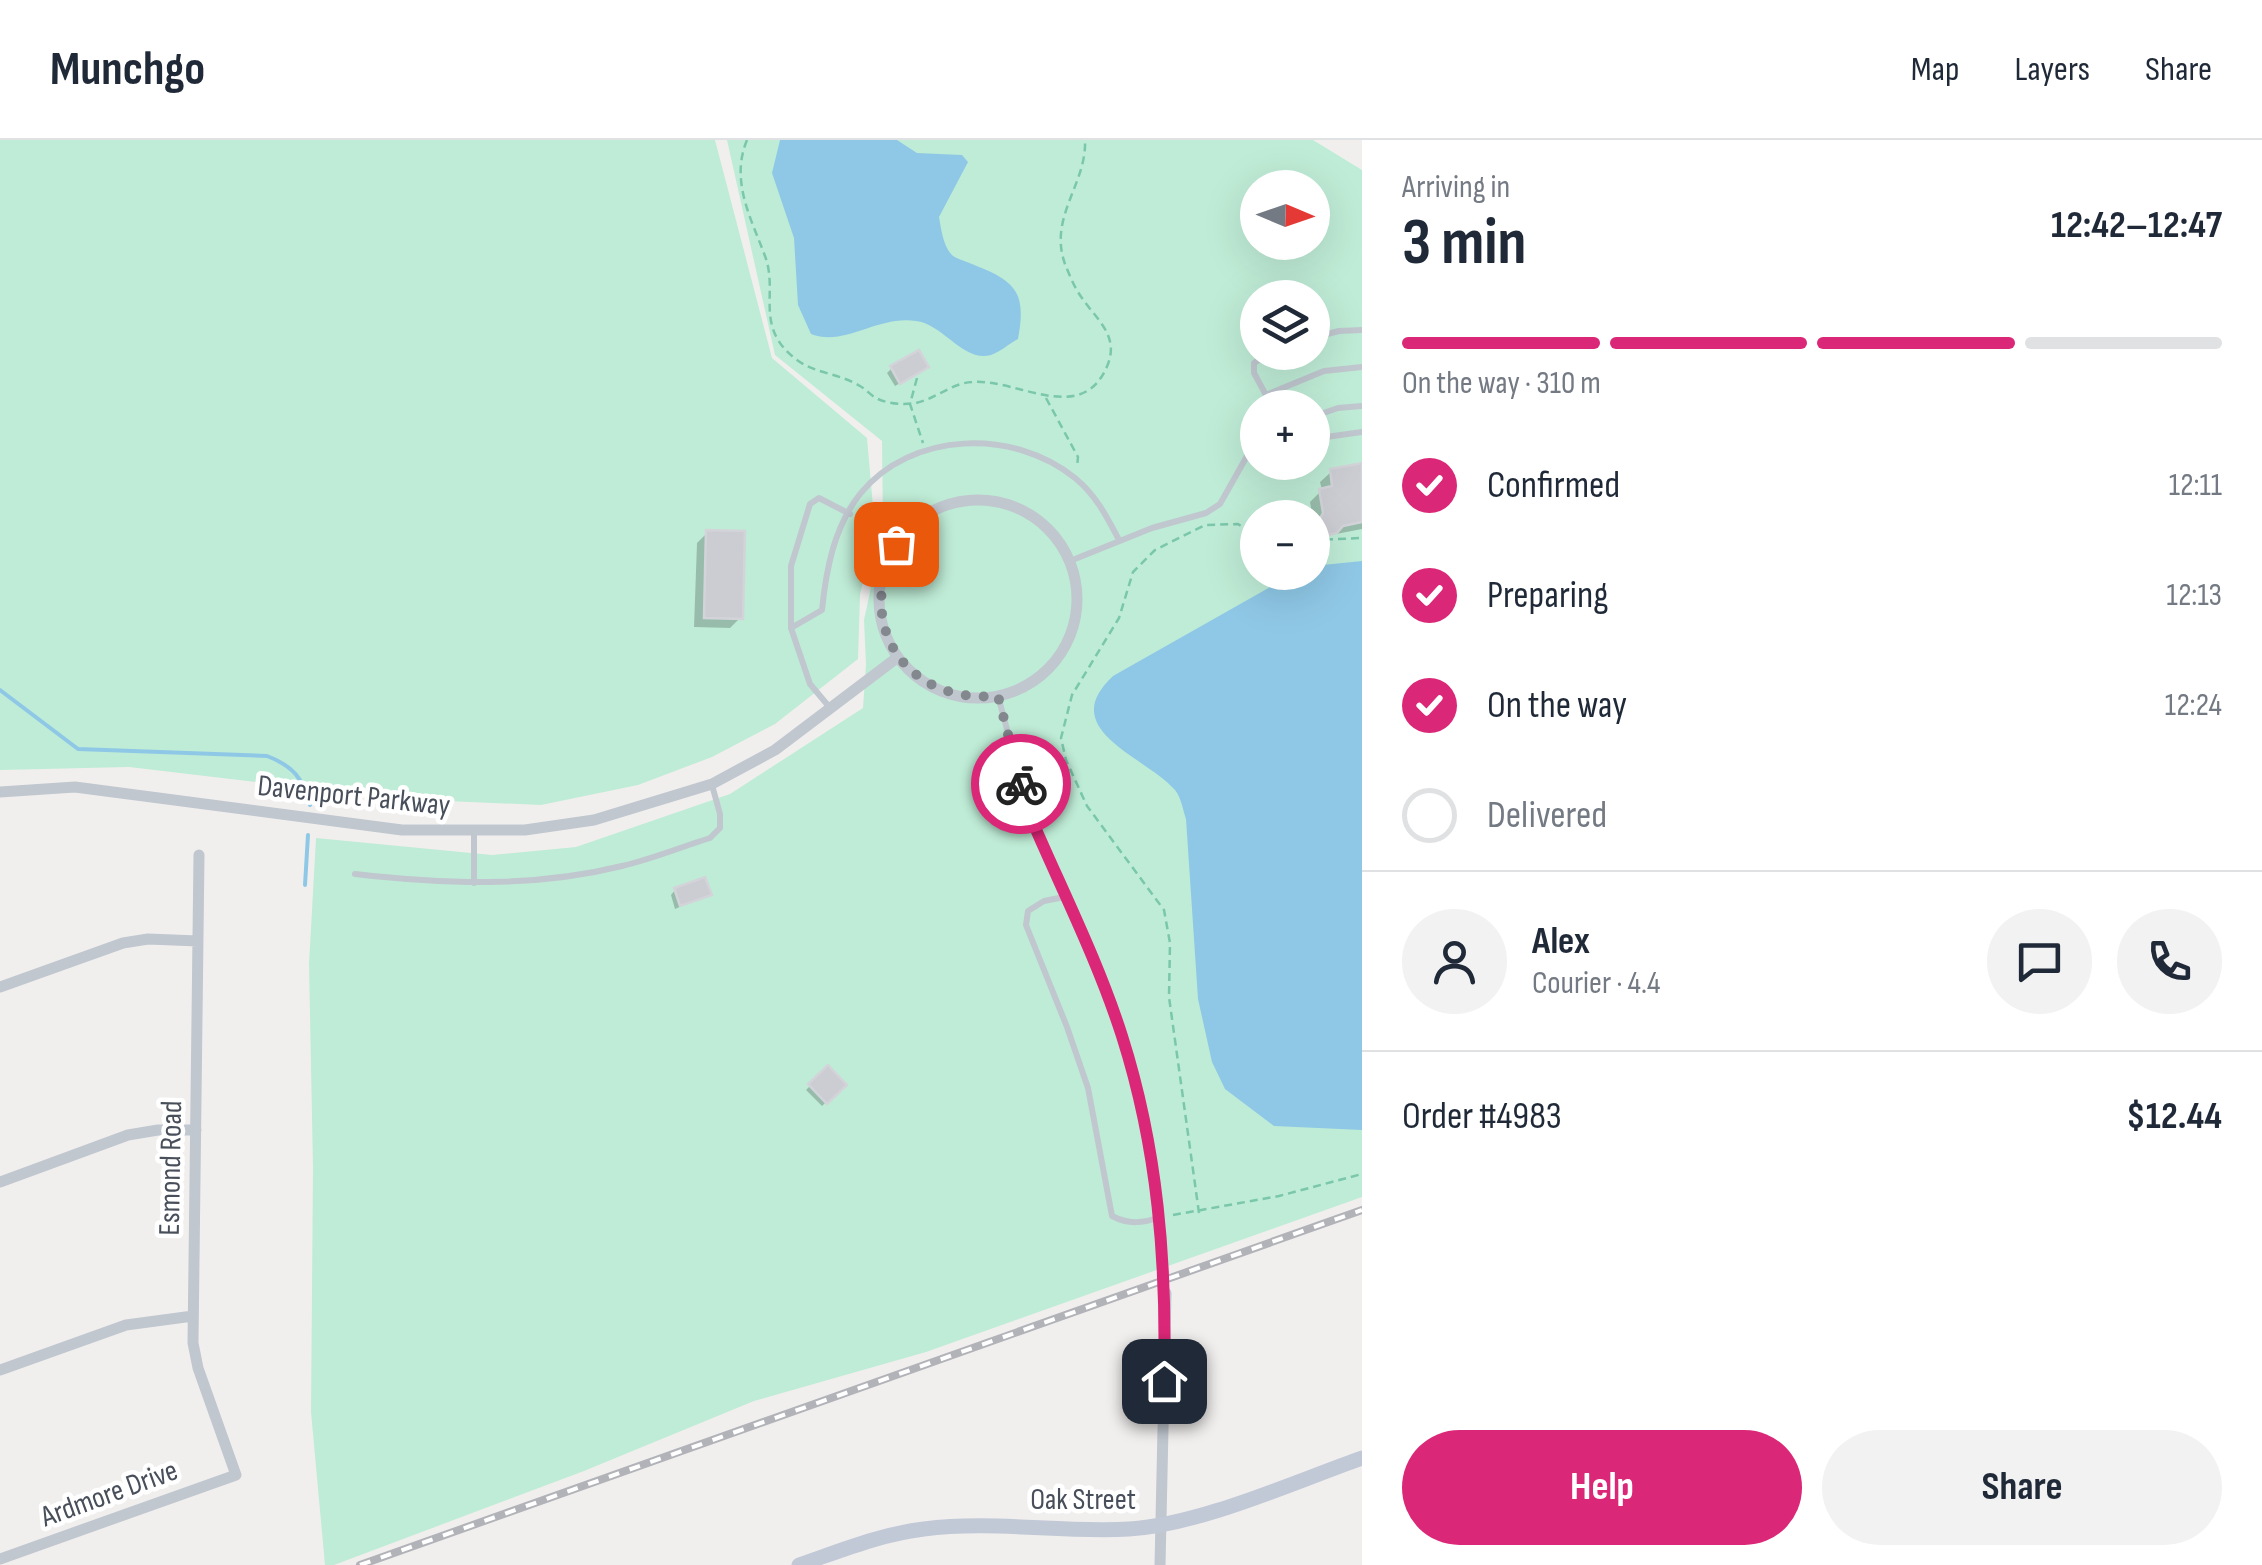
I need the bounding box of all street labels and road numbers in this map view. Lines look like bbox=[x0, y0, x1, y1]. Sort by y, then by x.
street label: Davenport Parkway bbox=[256, 768, 452, 824]
street label: Esmond Road bbox=[152, 1100, 190, 1236]
street label: Ardmore Drive bbox=[35, 1453, 183, 1536]
street label: Oak Street bbox=[1030, 1482, 1136, 1518]

